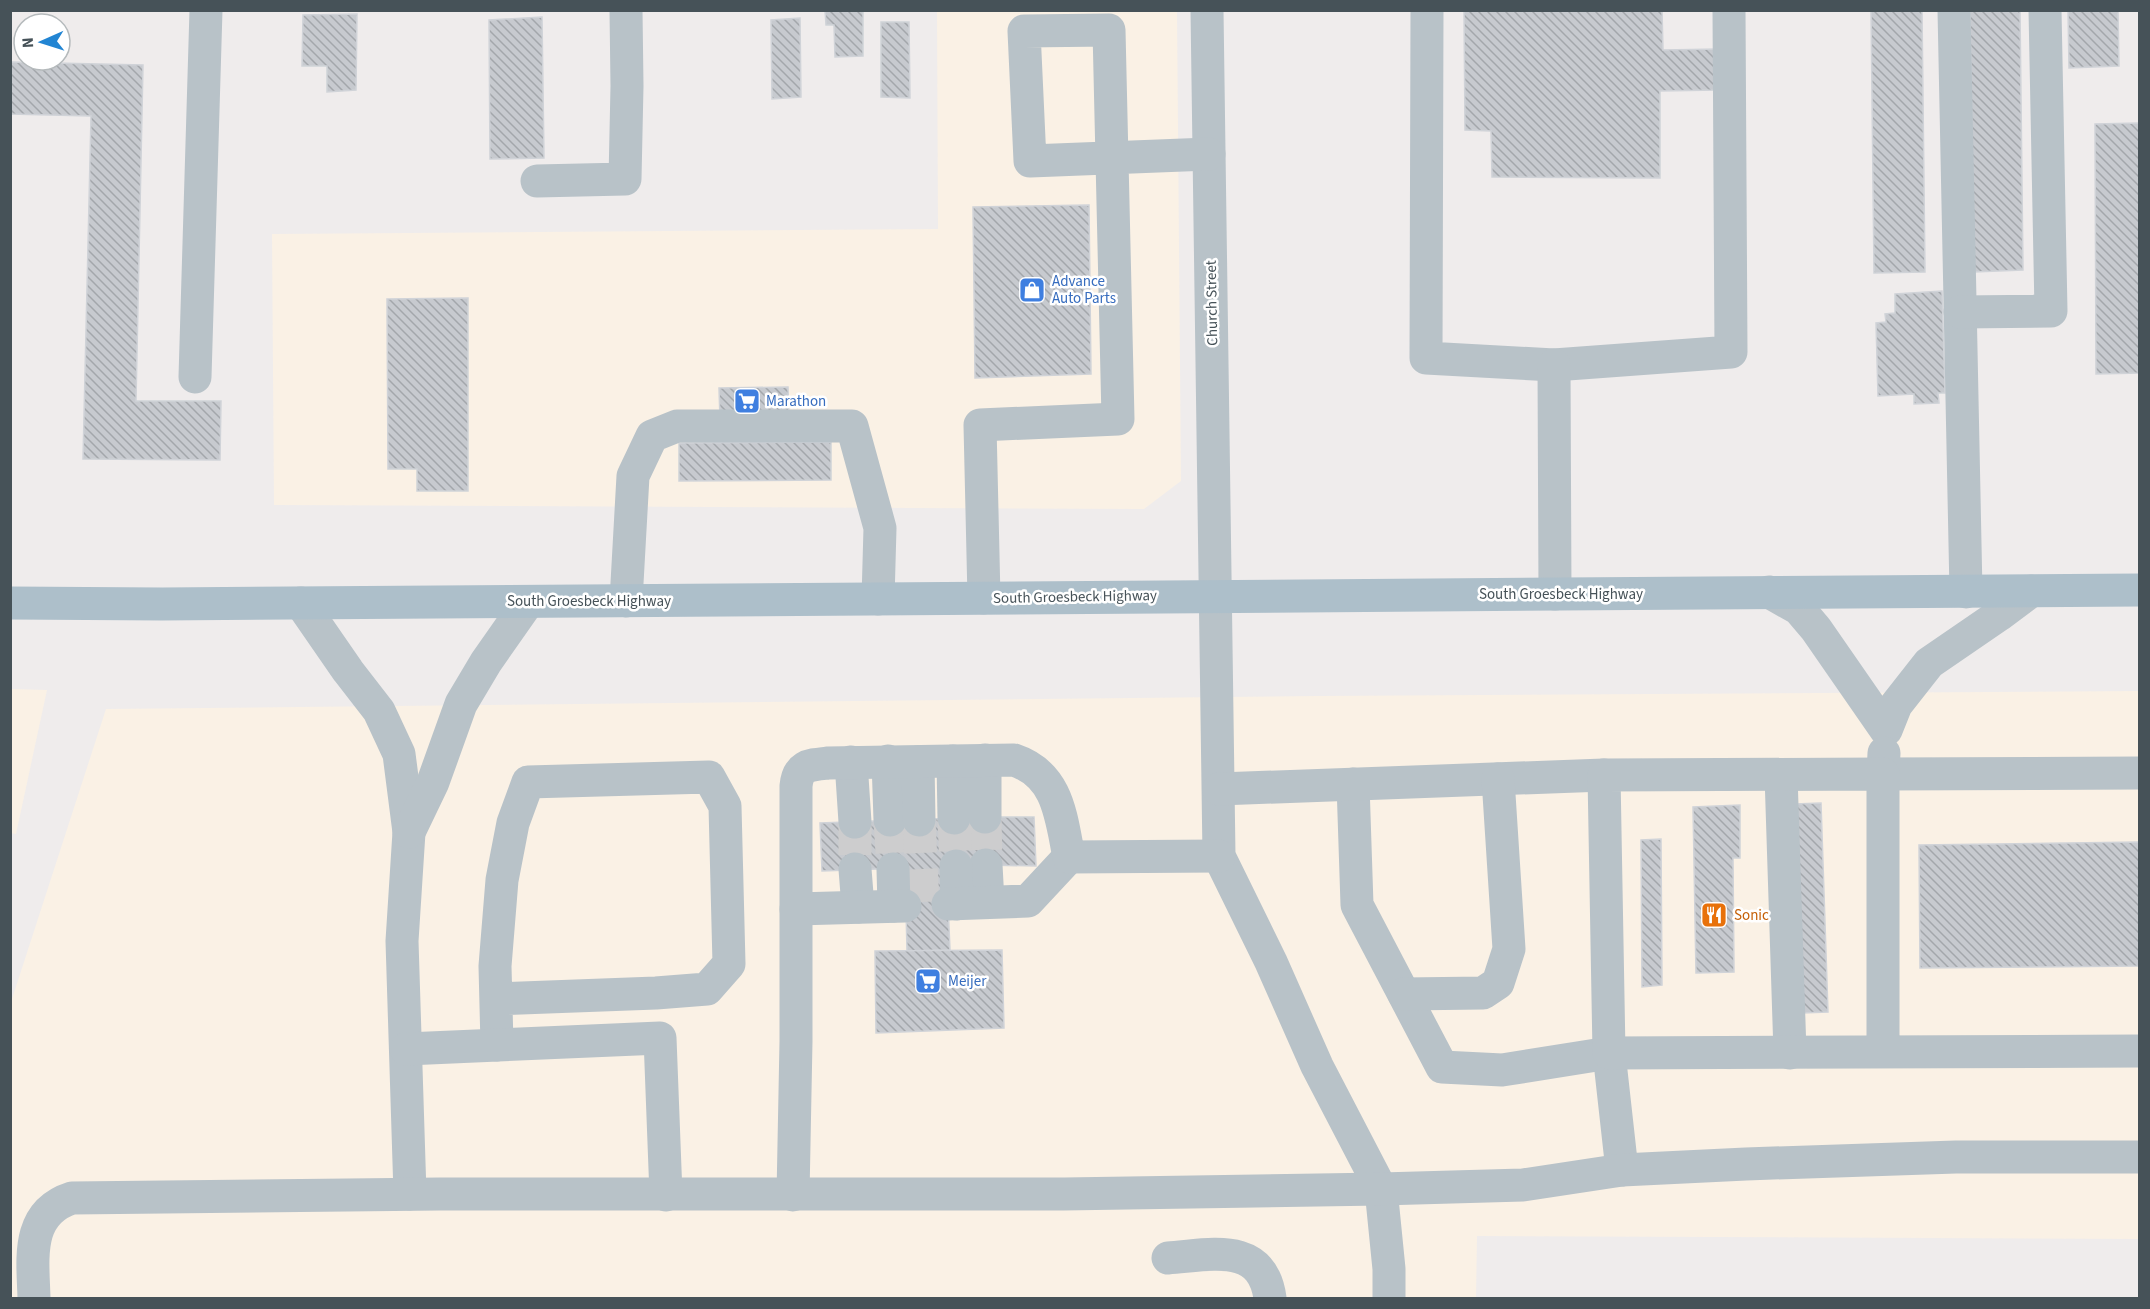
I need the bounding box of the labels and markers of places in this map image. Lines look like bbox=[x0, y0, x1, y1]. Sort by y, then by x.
place label: Advance Auto Parts bbox=[1052, 271, 1116, 309]
shop icon: Advance Auto Parts bbox=[1017, 275, 1047, 305]
supermarket icon: Marathon bbox=[732, 386, 762, 416]
place label: Marathon bbox=[766, 391, 826, 412]
restaurant icon: Sonic bbox=[1699, 900, 1729, 930]
place label: Sonic bbox=[1734, 905, 1769, 926]
supermarket icon: Meijer bbox=[913, 966, 943, 996]
place label: Meijer bbox=[948, 971, 987, 992]

